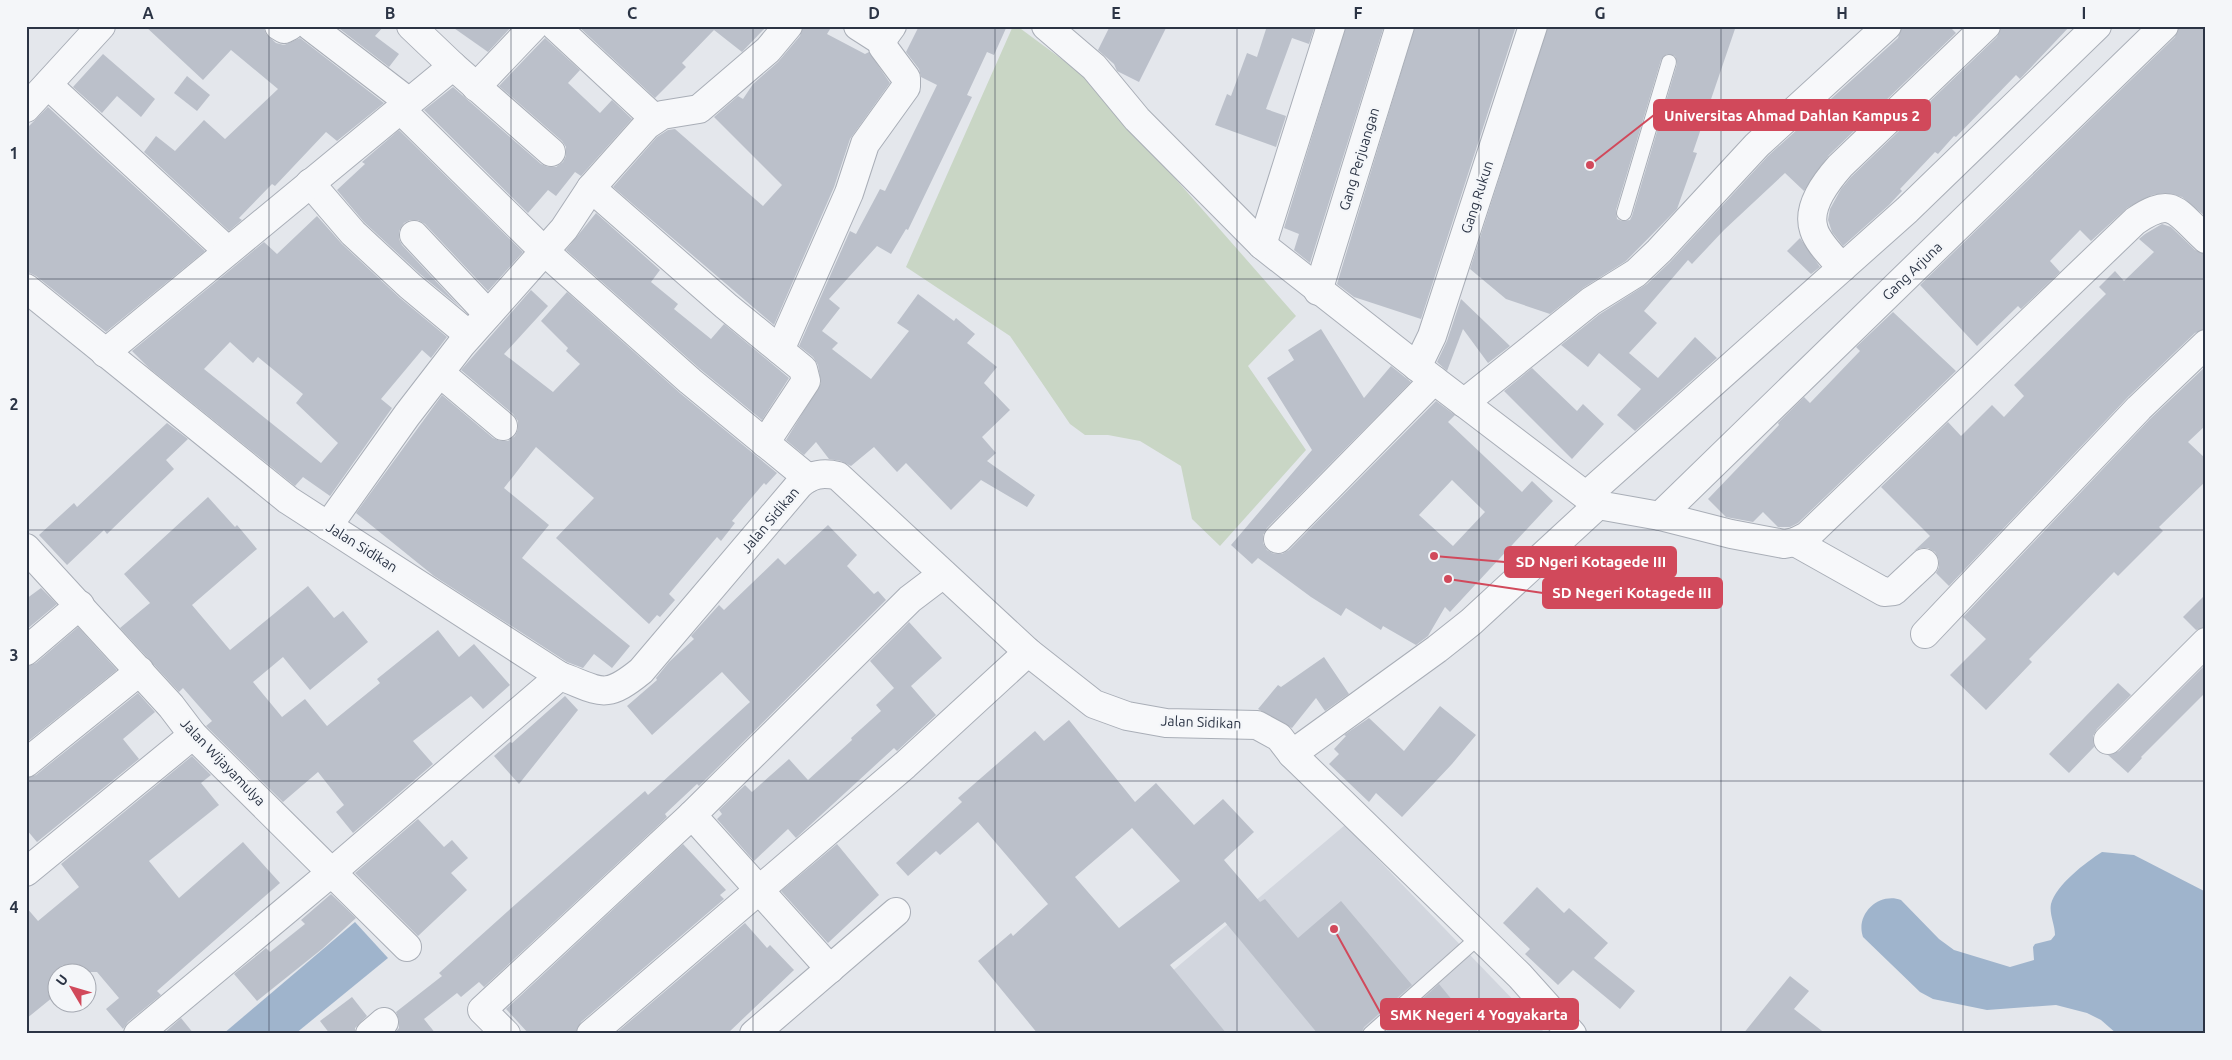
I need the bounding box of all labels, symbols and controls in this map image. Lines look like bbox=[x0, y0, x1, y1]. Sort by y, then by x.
text: A bbox=[142, 4, 154, 22]
text: B bbox=[385, 4, 395, 22]
text: C bbox=[627, 4, 637, 22]
text: D bbox=[868, 4, 880, 22]
text: E bbox=[1111, 4, 1121, 22]
text: F bbox=[1354, 4, 1363, 22]
text: G bbox=[1594, 4, 1606, 22]
text: H bbox=[1836, 4, 1848, 22]
text: I bbox=[2082, 4, 2086, 22]
callout: Universitas Ahmad Dahlan Kampus 2 bbox=[1654, 100, 1930, 130]
street label: Gang Perjuangan bbox=[1336, 106, 1382, 212]
text: Universitas Ahmad Dahlan Kampus 2 bbox=[1664, 107, 1920, 124]
text: 1 bbox=[9, 144, 19, 162]
street label: Gang Rukun bbox=[1458, 159, 1496, 235]
street label: Gang Arjuna bbox=[1879, 239, 1945, 303]
text: 2 bbox=[9, 395, 19, 413]
street label: Jalan Sidikan bbox=[738, 484, 802, 556]
street label: Jalan Sidikan bbox=[324, 519, 400, 575]
callout: SD Ngeri Kotagede III bbox=[1505, 547, 1676, 577]
text: SD Ngeri Kotagede III bbox=[1516, 553, 1666, 570]
callout: SD Negeri Kotagede III bbox=[1543, 578, 1722, 608]
text: SD Negeri Kotagede III bbox=[1552, 584, 1712, 601]
text: 3 bbox=[9, 646, 19, 664]
street label: Jalan Sidikan bbox=[1160, 713, 1242, 731]
street label: Jalan Wijayamulya bbox=[177, 715, 269, 809]
text: 4 bbox=[9, 898, 19, 916]
north arrow bbox=[48, 962, 98, 1012]
text: U bbox=[52, 971, 71, 989]
callout: SMK Negeri 4 Yogyakarta bbox=[1381, 999, 1578, 1029]
text: SMK Negeri 4 Yogyakarta bbox=[1390, 1006, 1568, 1023]

